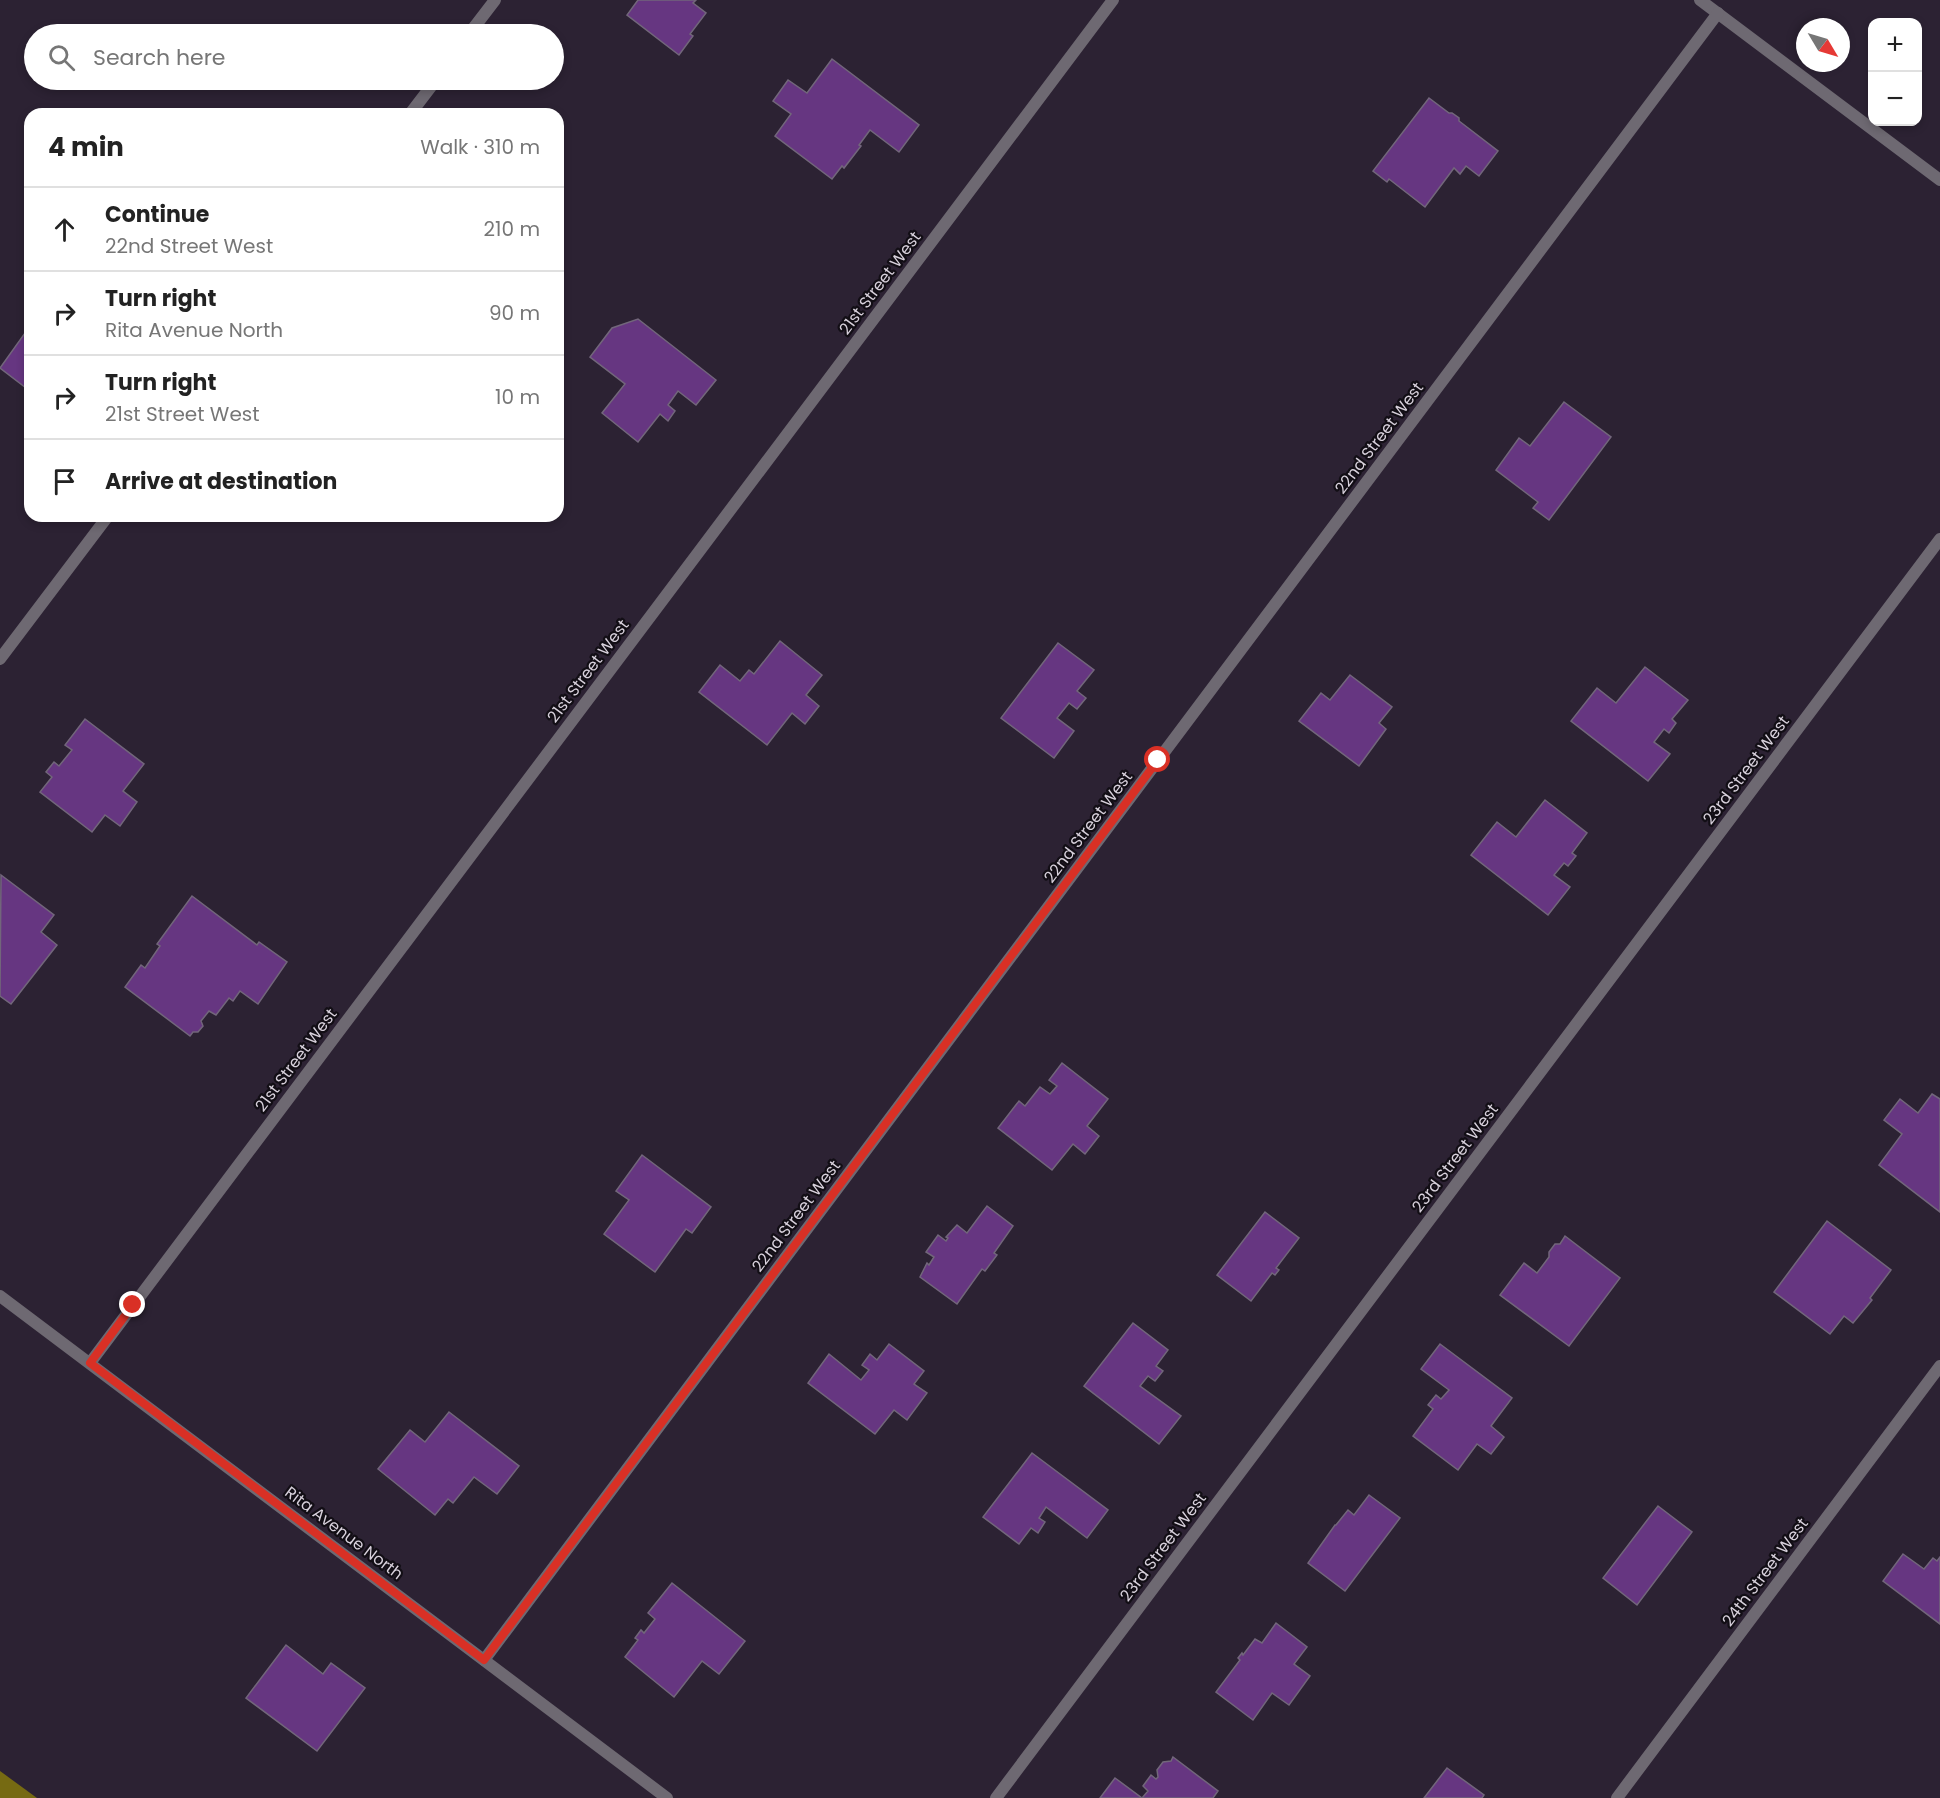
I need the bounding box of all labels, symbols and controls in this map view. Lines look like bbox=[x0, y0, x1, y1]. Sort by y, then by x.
north arrow bbox=[1796, 18, 1850, 72]
map controls bbox=[1868, 18, 1922, 126]
button: + bbox=[1868, 18, 1922, 72]
search box bbox=[24, 24, 564, 90]
icon: search bbox=[45, 41, 78, 74]
text: Search here bbox=[93, 42, 226, 73]
button: − bbox=[1868, 72, 1922, 126]
text: 4 min bbox=[48, 129, 124, 165]
text: Walk · 310 m bbox=[420, 133, 540, 161]
text: Continue bbox=[105, 199, 209, 230]
icon: ahead bbox=[48, 213, 81, 246]
text: 210 m bbox=[484, 215, 540, 243]
street label: 21st Street West bbox=[834, 227, 926, 339]
text: 22nd Street West bbox=[105, 232, 273, 260]
text: Turn right bbox=[105, 283, 216, 314]
icon: right bbox=[48, 297, 81, 330]
text: 90 m bbox=[489, 299, 540, 327]
text: Rita Avenue North bbox=[105, 316, 283, 344]
text: Turn right bbox=[105, 367, 216, 398]
street label: 22nd Street West bbox=[1329, 377, 1429, 499]
icon: right bbox=[48, 381, 81, 414]
text: 10 m bbox=[495, 383, 540, 411]
text: 21st Street West bbox=[105, 400, 260, 428]
icon: arrive bbox=[48, 465, 81, 498]
text: Arrive at destination bbox=[105, 466, 337, 497]
street label: 21st Street West bbox=[542, 615, 634, 727]
street label: 23rd Street West bbox=[1698, 711, 1795, 829]
route start bbox=[1144, 746, 1170, 772]
street label: 22nd Street West bbox=[1038, 766, 1138, 888]
street label: 21st Street West bbox=[250, 1004, 342, 1116]
street label: 23rd Street West bbox=[1407, 1099, 1504, 1217]
street label: 22nd Street West bbox=[746, 1155, 846, 1277]
route end bbox=[119, 1291, 145, 1317]
street label: Rita Avenue North bbox=[280, 1481, 408, 1585]
street label: 23rd Street West bbox=[1115, 1488, 1212, 1606]
street label: 24th Street West bbox=[1717, 1513, 1814, 1631]

